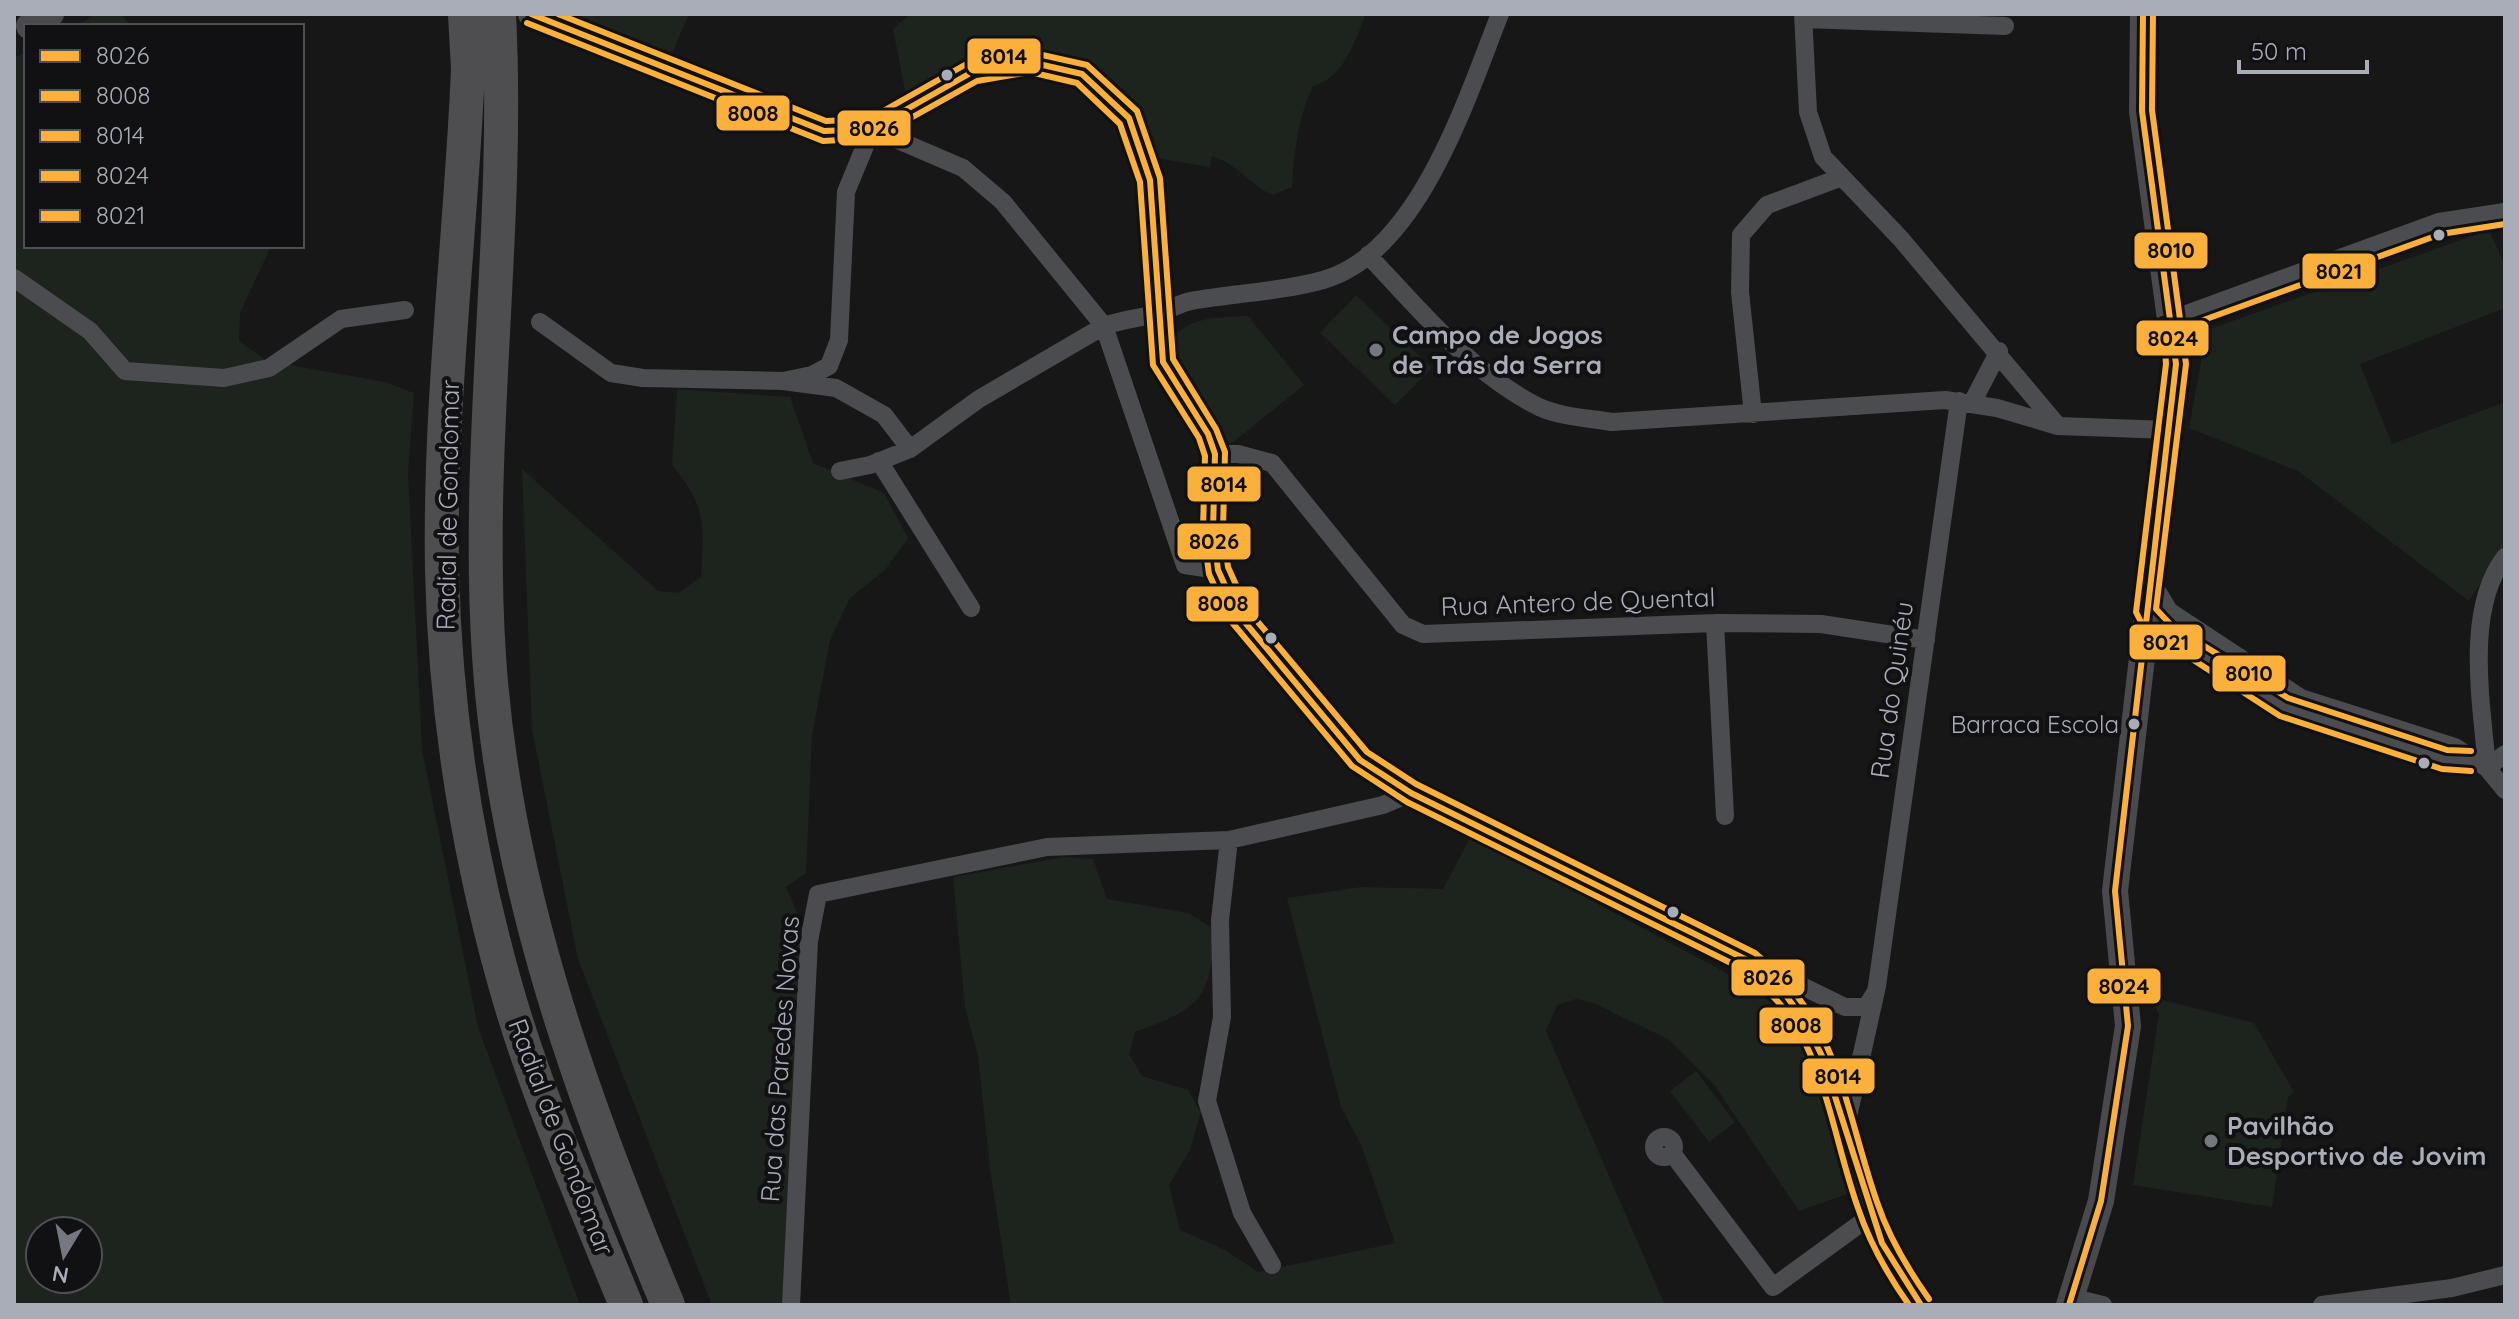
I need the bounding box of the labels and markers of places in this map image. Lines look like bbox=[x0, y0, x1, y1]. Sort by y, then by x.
unlabelled marker bbox=[939, 67, 955, 83]
unlabelled marker bbox=[2431, 227, 2447, 243]
place label: Campo de Jogos de Trás da Serra bbox=[1392, 318, 1603, 381]
marker: Campo de Jogos de Trás da Serra bbox=[1367, 341, 1385, 359]
unlabelled marker bbox=[1263, 630, 1279, 646]
place label: Barraca Escola bbox=[1951, 709, 2119, 739]
marker: Barraca Escola bbox=[2126, 716, 2142, 732]
unlabelled marker bbox=[2416, 755, 2432, 771]
unlabelled marker bbox=[1665, 904, 1681, 920]
place label: Pavilhão Desportivo de Jovim bbox=[2227, 1109, 2486, 1172]
marker: Pavilhão Desportivo de Jovim bbox=[2202, 1132, 2220, 1150]

